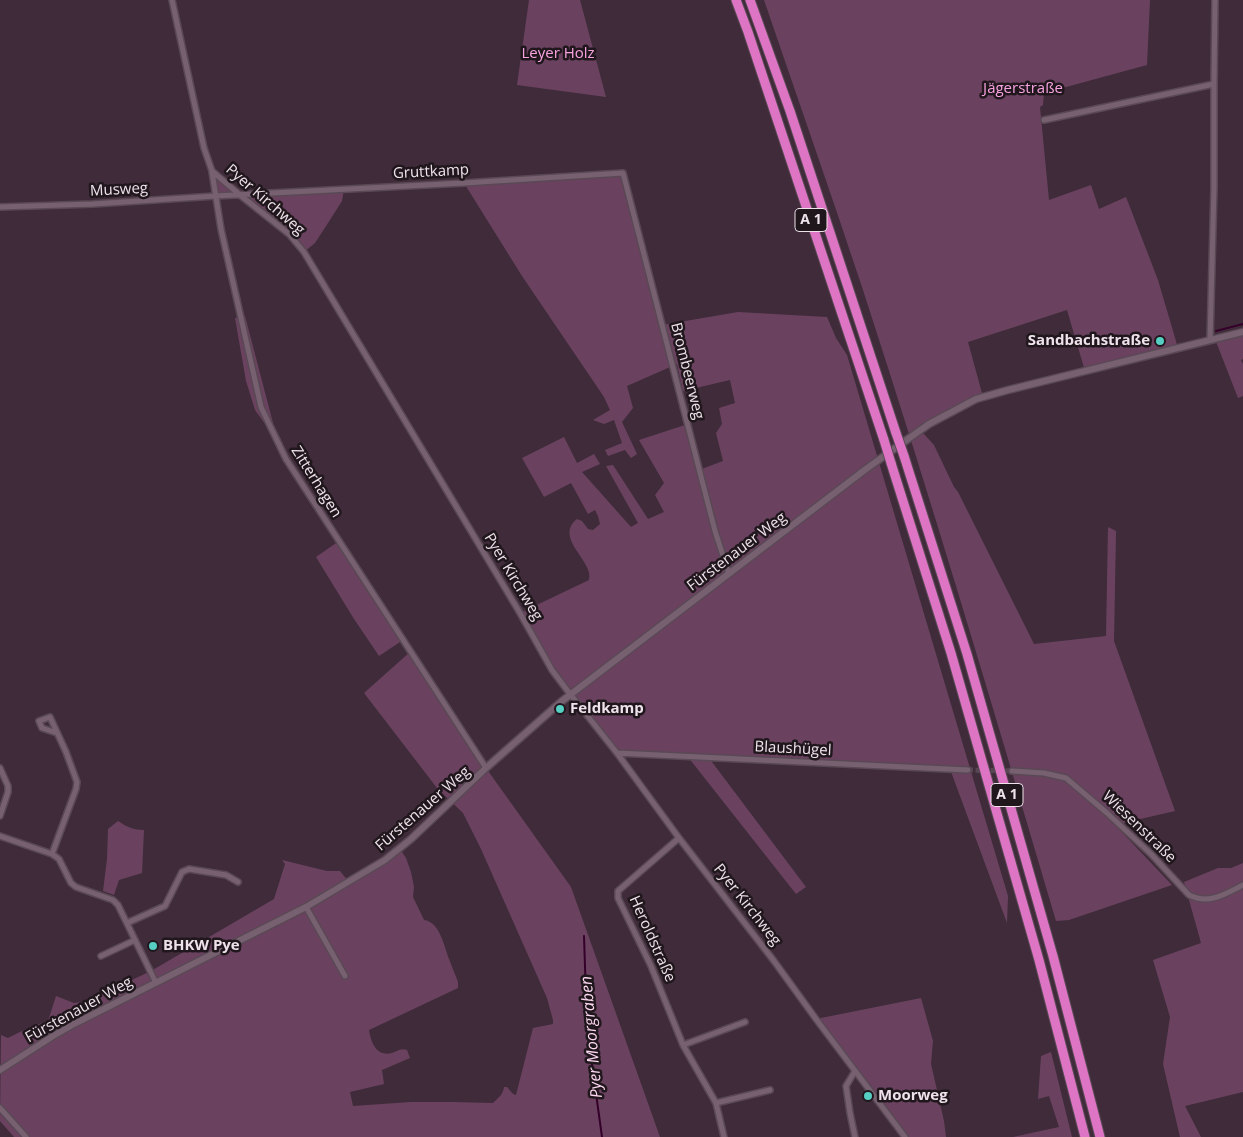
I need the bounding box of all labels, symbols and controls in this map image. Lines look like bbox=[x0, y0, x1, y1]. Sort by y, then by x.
park label: Leyer Holz bbox=[521, 45, 595, 63]
park label: Jägerstraße bbox=[983, 80, 1063, 98]
street label: Pyer Kirchweg bbox=[222, 161, 308, 239]
street label: Gruttkamp bbox=[392, 161, 470, 183]
street label: Musweg bbox=[90, 179, 148, 201]
road number: A 1 bbox=[795, 208, 827, 232]
street label: Brombeerweg bbox=[666, 321, 708, 421]
place label: Sandbachstraße bbox=[1028, 332, 1150, 350]
marker: Sandbachstraße bbox=[1154, 335, 1166, 347]
street label: Zitterhagen bbox=[287, 443, 345, 521]
street label: Fürstenauer Weg bbox=[684, 509, 790, 595]
street label: Pyer Kirchweg bbox=[480, 530, 546, 624]
place label: Feldkamp bbox=[570, 700, 644, 718]
marker: Feldkamp bbox=[554, 703, 566, 715]
street label: Blaushügel bbox=[754, 738, 832, 760]
street label: Fürstenauer Weg bbox=[372, 763, 474, 855]
road number: A 1 bbox=[991, 784, 1023, 806]
street label: Wiesenstraße bbox=[1098, 787, 1180, 867]
street label: Pyer Kirchweg bbox=[710, 861, 784, 949]
street label: Heroldstraße bbox=[625, 893, 679, 985]
place label: BHKW Pye bbox=[163, 937, 240, 955]
marker: BHKW Pye bbox=[147, 940, 159, 952]
street label: Fürstenauer Weg bbox=[22, 973, 136, 1047]
water label: Pyer Moorgraben bbox=[577, 975, 607, 1099]
place label: Moorweg bbox=[878, 1087, 948, 1105]
marker: Moorweg bbox=[862, 1090, 874, 1102]

